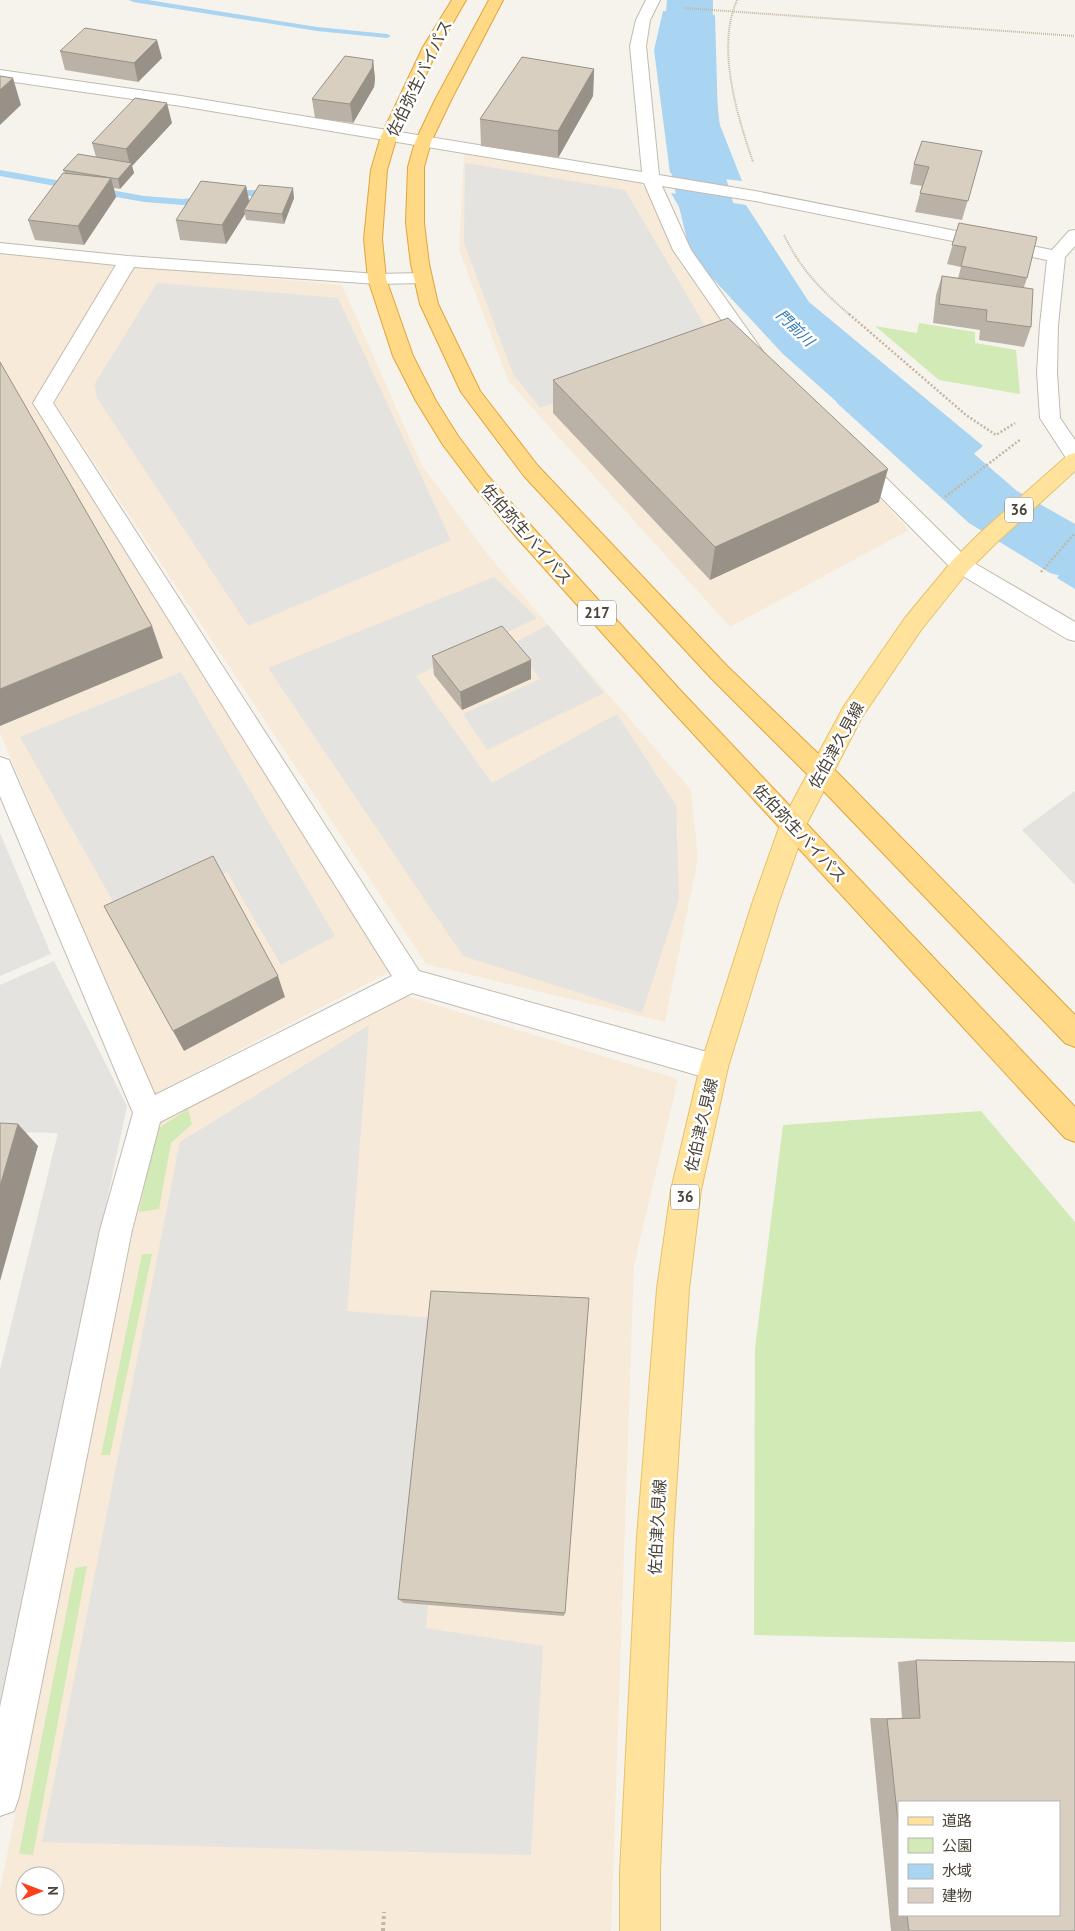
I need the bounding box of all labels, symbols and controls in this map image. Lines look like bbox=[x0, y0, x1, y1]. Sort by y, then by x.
street label: 佐伯弥生バイパス bbox=[382, 16, 456, 140]
water label: 門前川 bbox=[773, 305, 820, 351]
street label: 佐伯弥生バイパス bbox=[478, 479, 576, 589]
road number: 36 bbox=[1005, 498, 1033, 522]
road number: 217 bbox=[578, 600, 616, 626]
street label: 佐伯津久見線 bbox=[804, 698, 868, 792]
street label: 佐伯弥生バイパス bbox=[749, 779, 851, 887]
street label: 佐伯津久見線 bbox=[680, 1076, 722, 1174]
road number: 36 bbox=[671, 1184, 699, 1210]
street label: 佐伯津久見線 bbox=[645, 1479, 669, 1575]
legend bbox=[898, 1801, 1060, 1916]
text: 道路 bbox=[942, 1811, 972, 1830]
text: 公園 bbox=[942, 1836, 972, 1855]
text: 水域 bbox=[942, 1861, 972, 1880]
north arrow bbox=[15, 1866, 65, 1916]
text: N bbox=[44, 1886, 62, 1896]
text: 建物 bbox=[942, 1886, 972, 1905]

